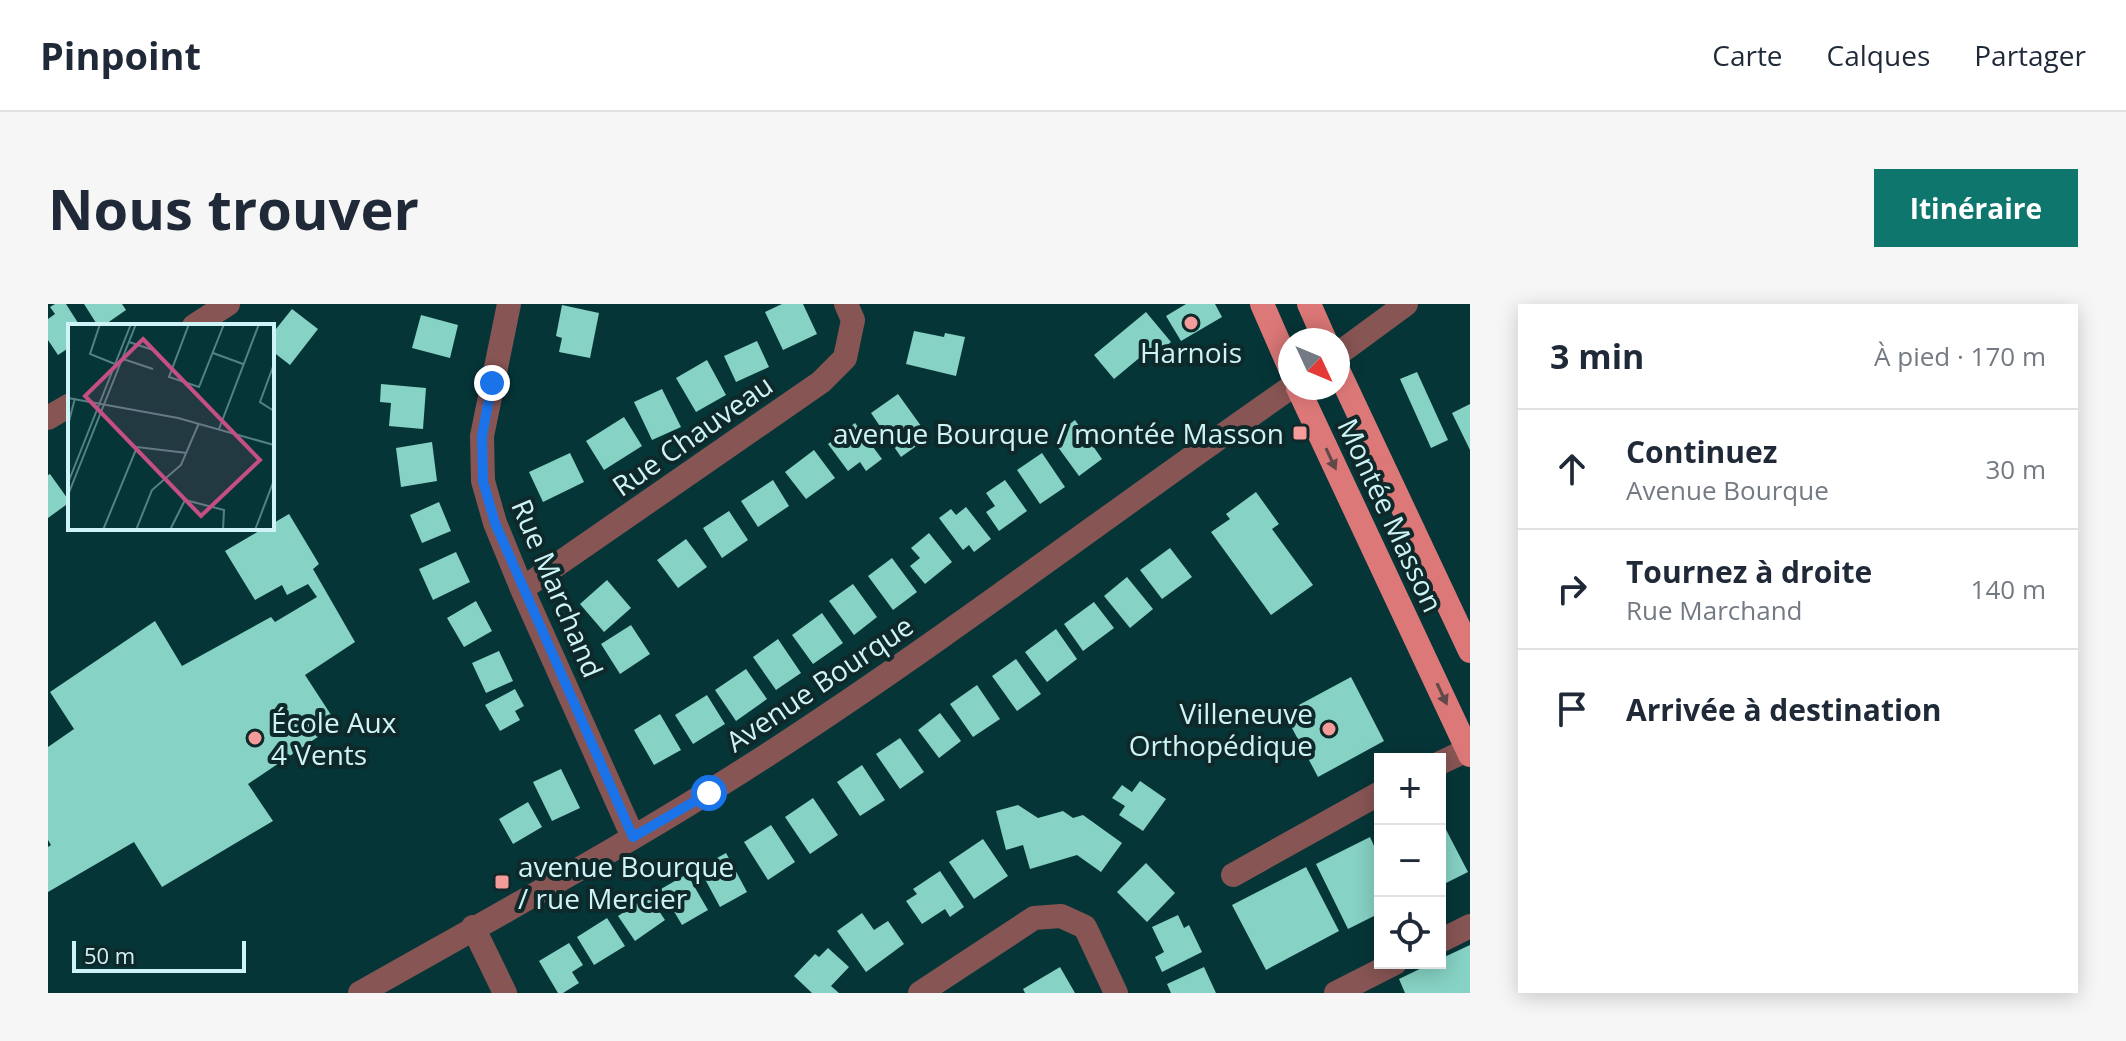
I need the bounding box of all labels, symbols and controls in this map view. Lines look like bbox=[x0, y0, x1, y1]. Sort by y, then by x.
text: Pinpoint bbox=[40, 29, 201, 81]
text: Carte bbox=[1712, 36, 1783, 74]
text: Calques bbox=[1827, 36, 1930, 74]
text: Partager bbox=[1974, 36, 2086, 74]
button: Itinéraire bbox=[1874, 169, 2078, 247]
text: Nous trouver bbox=[48, 170, 419, 246]
marker: Harnois bbox=[1182, 314, 1200, 332]
inset map bbox=[68, 324, 274, 530]
north arrow bbox=[1278, 328, 1350, 400]
place label: Harnois bbox=[1140, 333, 1242, 371]
text: 3 min bbox=[1550, 333, 1644, 379]
text: À pied · 170 m bbox=[1874, 338, 2046, 374]
route end bbox=[474, 365, 510, 401]
street label: Rue Chauveau bbox=[604, 366, 780, 504]
street label: Montée Masson bbox=[1330, 412, 1452, 618]
place label: avenue Bourque / montée Masson bbox=[833, 414, 1284, 452]
marker: avenue Bourque / montée Masson bbox=[1291, 424, 1309, 442]
text: Continuez bbox=[1626, 431, 1777, 472]
one-way arrow bbox=[1324, 447, 1338, 470]
icon: ahead bbox=[1550, 447, 1594, 491]
text: 30 m bbox=[1985, 451, 2046, 487]
text: Avenue Bourque bbox=[1626, 472, 1829, 508]
street label: Rue Marchand bbox=[503, 493, 613, 683]
text: Tournez à droite bbox=[1626, 551, 1872, 592]
icon: right bbox=[1550, 567, 1594, 611]
text: 140 m bbox=[1971, 571, 2046, 607]
text: Rue Marchand bbox=[1626, 592, 1803, 628]
street label: Avenue Bourque bbox=[718, 606, 920, 760]
one-way arrow bbox=[1435, 682, 1448, 706]
icon: arrive bbox=[1550, 687, 1594, 731]
text: Arrivée à destination bbox=[1626, 689, 1941, 730]
place label: Villeneuve Orthopédique bbox=[1129, 694, 1313, 764]
place label: École Aux 4 Vents bbox=[271, 703, 397, 773]
marker: Villeneuve Orthopédique bbox=[1320, 720, 1338, 738]
marker: École Aux 4 Vents bbox=[246, 729, 264, 747]
map controls bbox=[1374, 753, 1446, 969]
button: + bbox=[1374, 753, 1446, 825]
route start bbox=[691, 775, 727, 811]
button: − bbox=[1374, 825, 1446, 897]
place label: avenue Bourque / rue Mercier bbox=[518, 847, 734, 917]
marker: avenue Bourque / rue Mercier bbox=[493, 873, 511, 891]
button: locate bbox=[1374, 897, 1446, 969]
scale bar bbox=[72, 937, 246, 973]
text: 50 m bbox=[84, 940, 135, 970]

